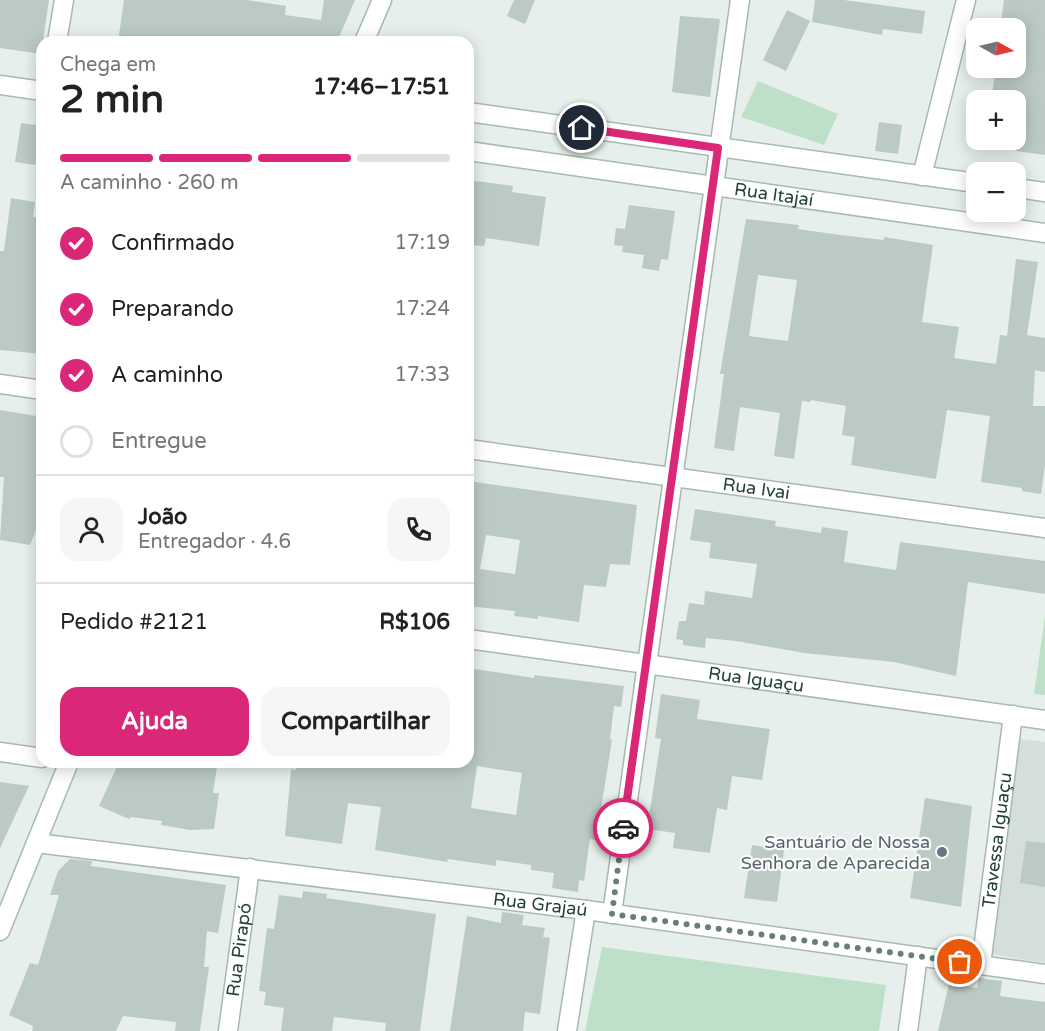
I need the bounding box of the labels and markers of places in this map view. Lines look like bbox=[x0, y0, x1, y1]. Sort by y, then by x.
pin bbox=[556, 102, 607, 153]
place label: Santuário de Nossa Senhora de Aparecida bbox=[741, 831, 930, 874]
marker: Santuário de Nossa Senhora de Aparecida bbox=[935, 845, 949, 859]
pin bbox=[934, 936, 985, 987]

